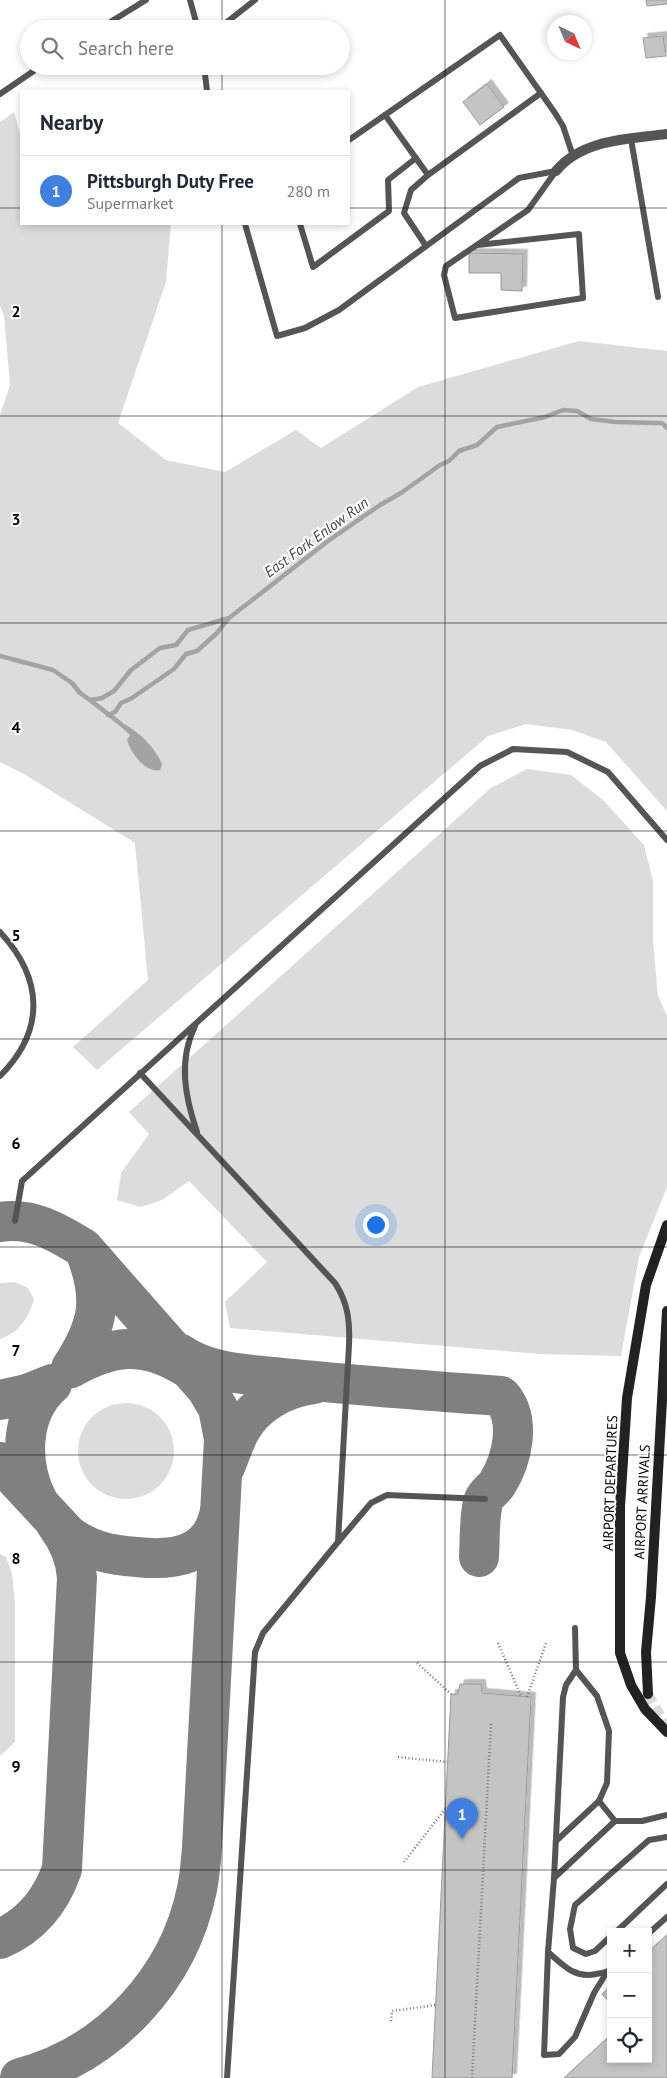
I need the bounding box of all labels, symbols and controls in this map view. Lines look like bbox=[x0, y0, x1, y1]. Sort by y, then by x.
north arrow bbox=[547, 15, 592, 60]
search box bbox=[20, 20, 350, 75]
icon: search bbox=[38, 34, 66, 62]
text: Search here bbox=[78, 36, 174, 60]
text: Nearby bbox=[40, 109, 103, 136]
text: Pittsburgh Duty Free bbox=[87, 169, 254, 193]
text: 1 bbox=[51, 181, 61, 201]
text: 280 m bbox=[287, 181, 330, 201]
text: Supermarket bbox=[87, 193, 174, 213]
text: 2 bbox=[11, 301, 21, 321]
water label: East Fork Enlow Run bbox=[260, 493, 372, 581]
text: 3 bbox=[11, 509, 21, 529]
text: 4 bbox=[11, 717, 21, 737]
text: 5 bbox=[11, 925, 21, 945]
text: 6 bbox=[11, 1133, 21, 1153]
your location bbox=[363, 1212, 389, 1238]
text: 7 bbox=[11, 1340, 21, 1360]
street label: AIRPORT DEPARTURES bbox=[599, 1415, 621, 1551]
street label: AIRPORT ARRIVALS bbox=[630, 1444, 654, 1560]
text: 8 bbox=[11, 1548, 21, 1568]
text: 9 bbox=[11, 1756, 21, 1776]
pin: 1 bbox=[446, 1798, 478, 1839]
map controls bbox=[607, 1928, 652, 2063]
button: + bbox=[607, 1928, 652, 1973]
button: − bbox=[607, 1973, 652, 2018]
button: locate bbox=[607, 2018, 652, 2063]

